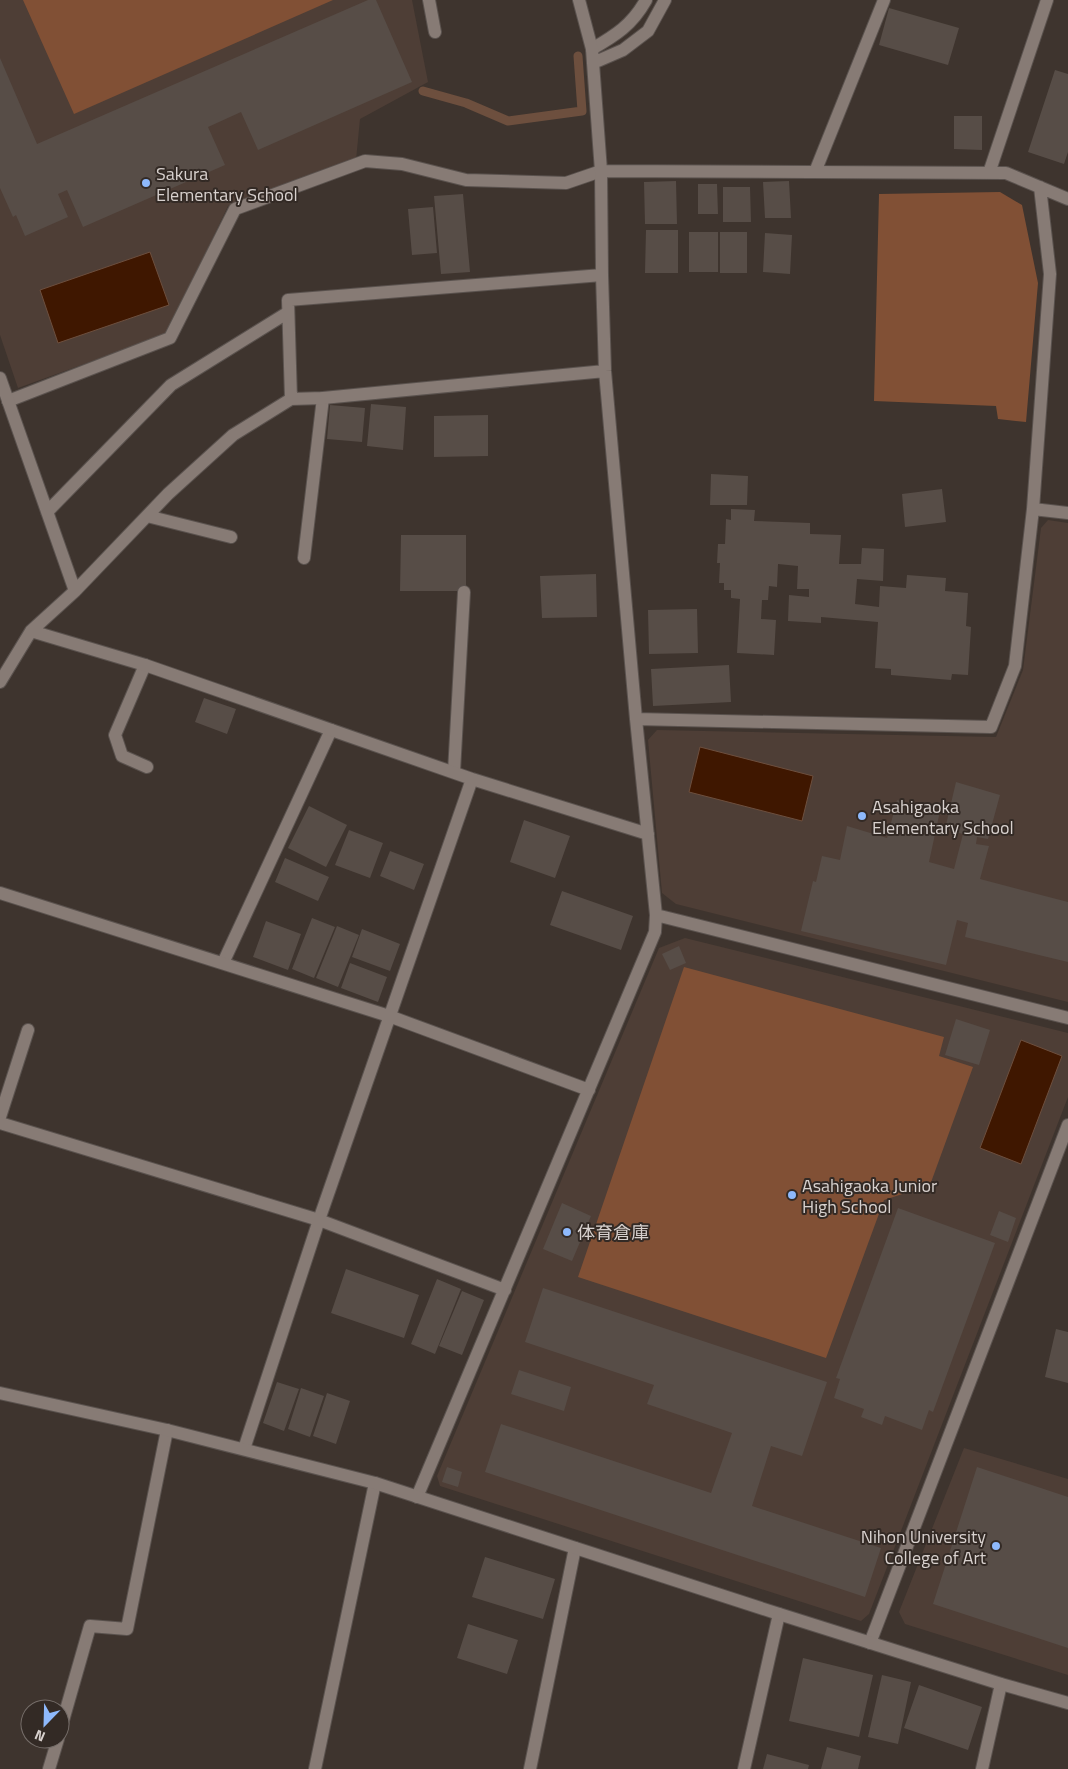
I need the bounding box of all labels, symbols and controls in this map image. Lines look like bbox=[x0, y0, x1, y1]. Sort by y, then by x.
place label: Sakura Elementary School bbox=[156, 160, 298, 208]
marker: Sakura Elementary School bbox=[140, 177, 152, 189]
place label: Asahigaoka Elementary School bbox=[872, 793, 1014, 841]
marker: Asahigaoka Elementary School bbox=[856, 810, 868, 822]
place label: Asahigaoka Junior High School bbox=[802, 1172, 937, 1220]
marker: Asahigaoka Junior High School bbox=[786, 1189, 798, 1201]
place label: 体育倉庫 bbox=[577, 1219, 649, 1246]
marker: 体育倉庫 bbox=[561, 1226, 573, 1238]
place label: Nihon University College of Art bbox=[861, 1523, 987, 1571]
marker: Nihon University College of Art bbox=[990, 1540, 1002, 1552]
north arrow bbox=[20, 1699, 70, 1749]
text: N bbox=[31, 1725, 48, 1748]

